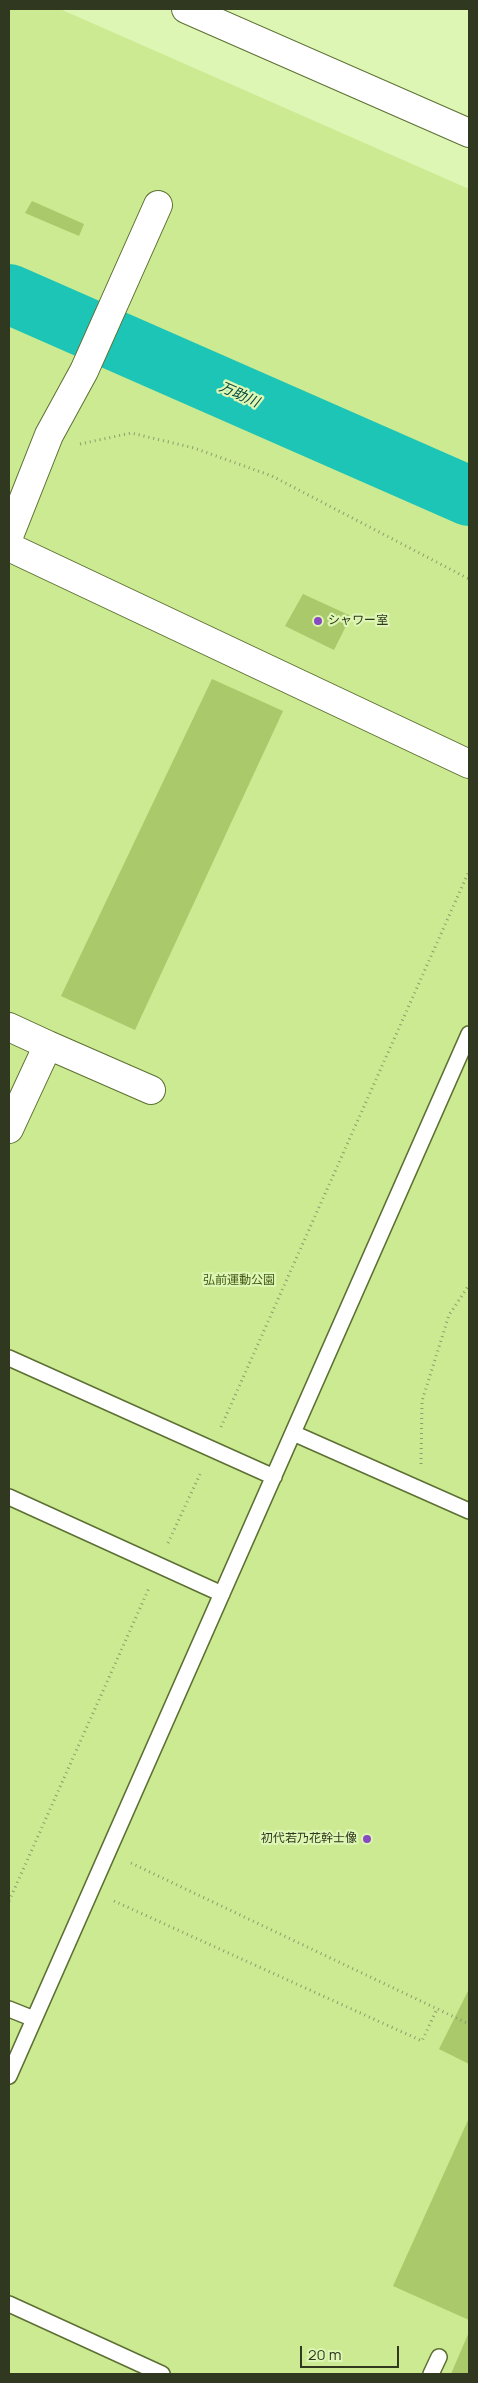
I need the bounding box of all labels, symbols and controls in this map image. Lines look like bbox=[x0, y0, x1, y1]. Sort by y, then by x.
water label: 万助川 bbox=[216, 379, 262, 411]
place label: シャワー室 bbox=[328, 614, 388, 628]
marker: シャワー室 bbox=[312, 615, 324, 627]
park label: 弘前運動公園 bbox=[203, 1274, 275, 1288]
place label: 初代若乃花幹士像 bbox=[261, 1832, 357, 1846]
marker: 初代若乃花幹士像 bbox=[361, 1833, 373, 1845]
scale bar bbox=[303, 2336, 402, 2368]
text: 20 m bbox=[308, 2344, 341, 2365]

